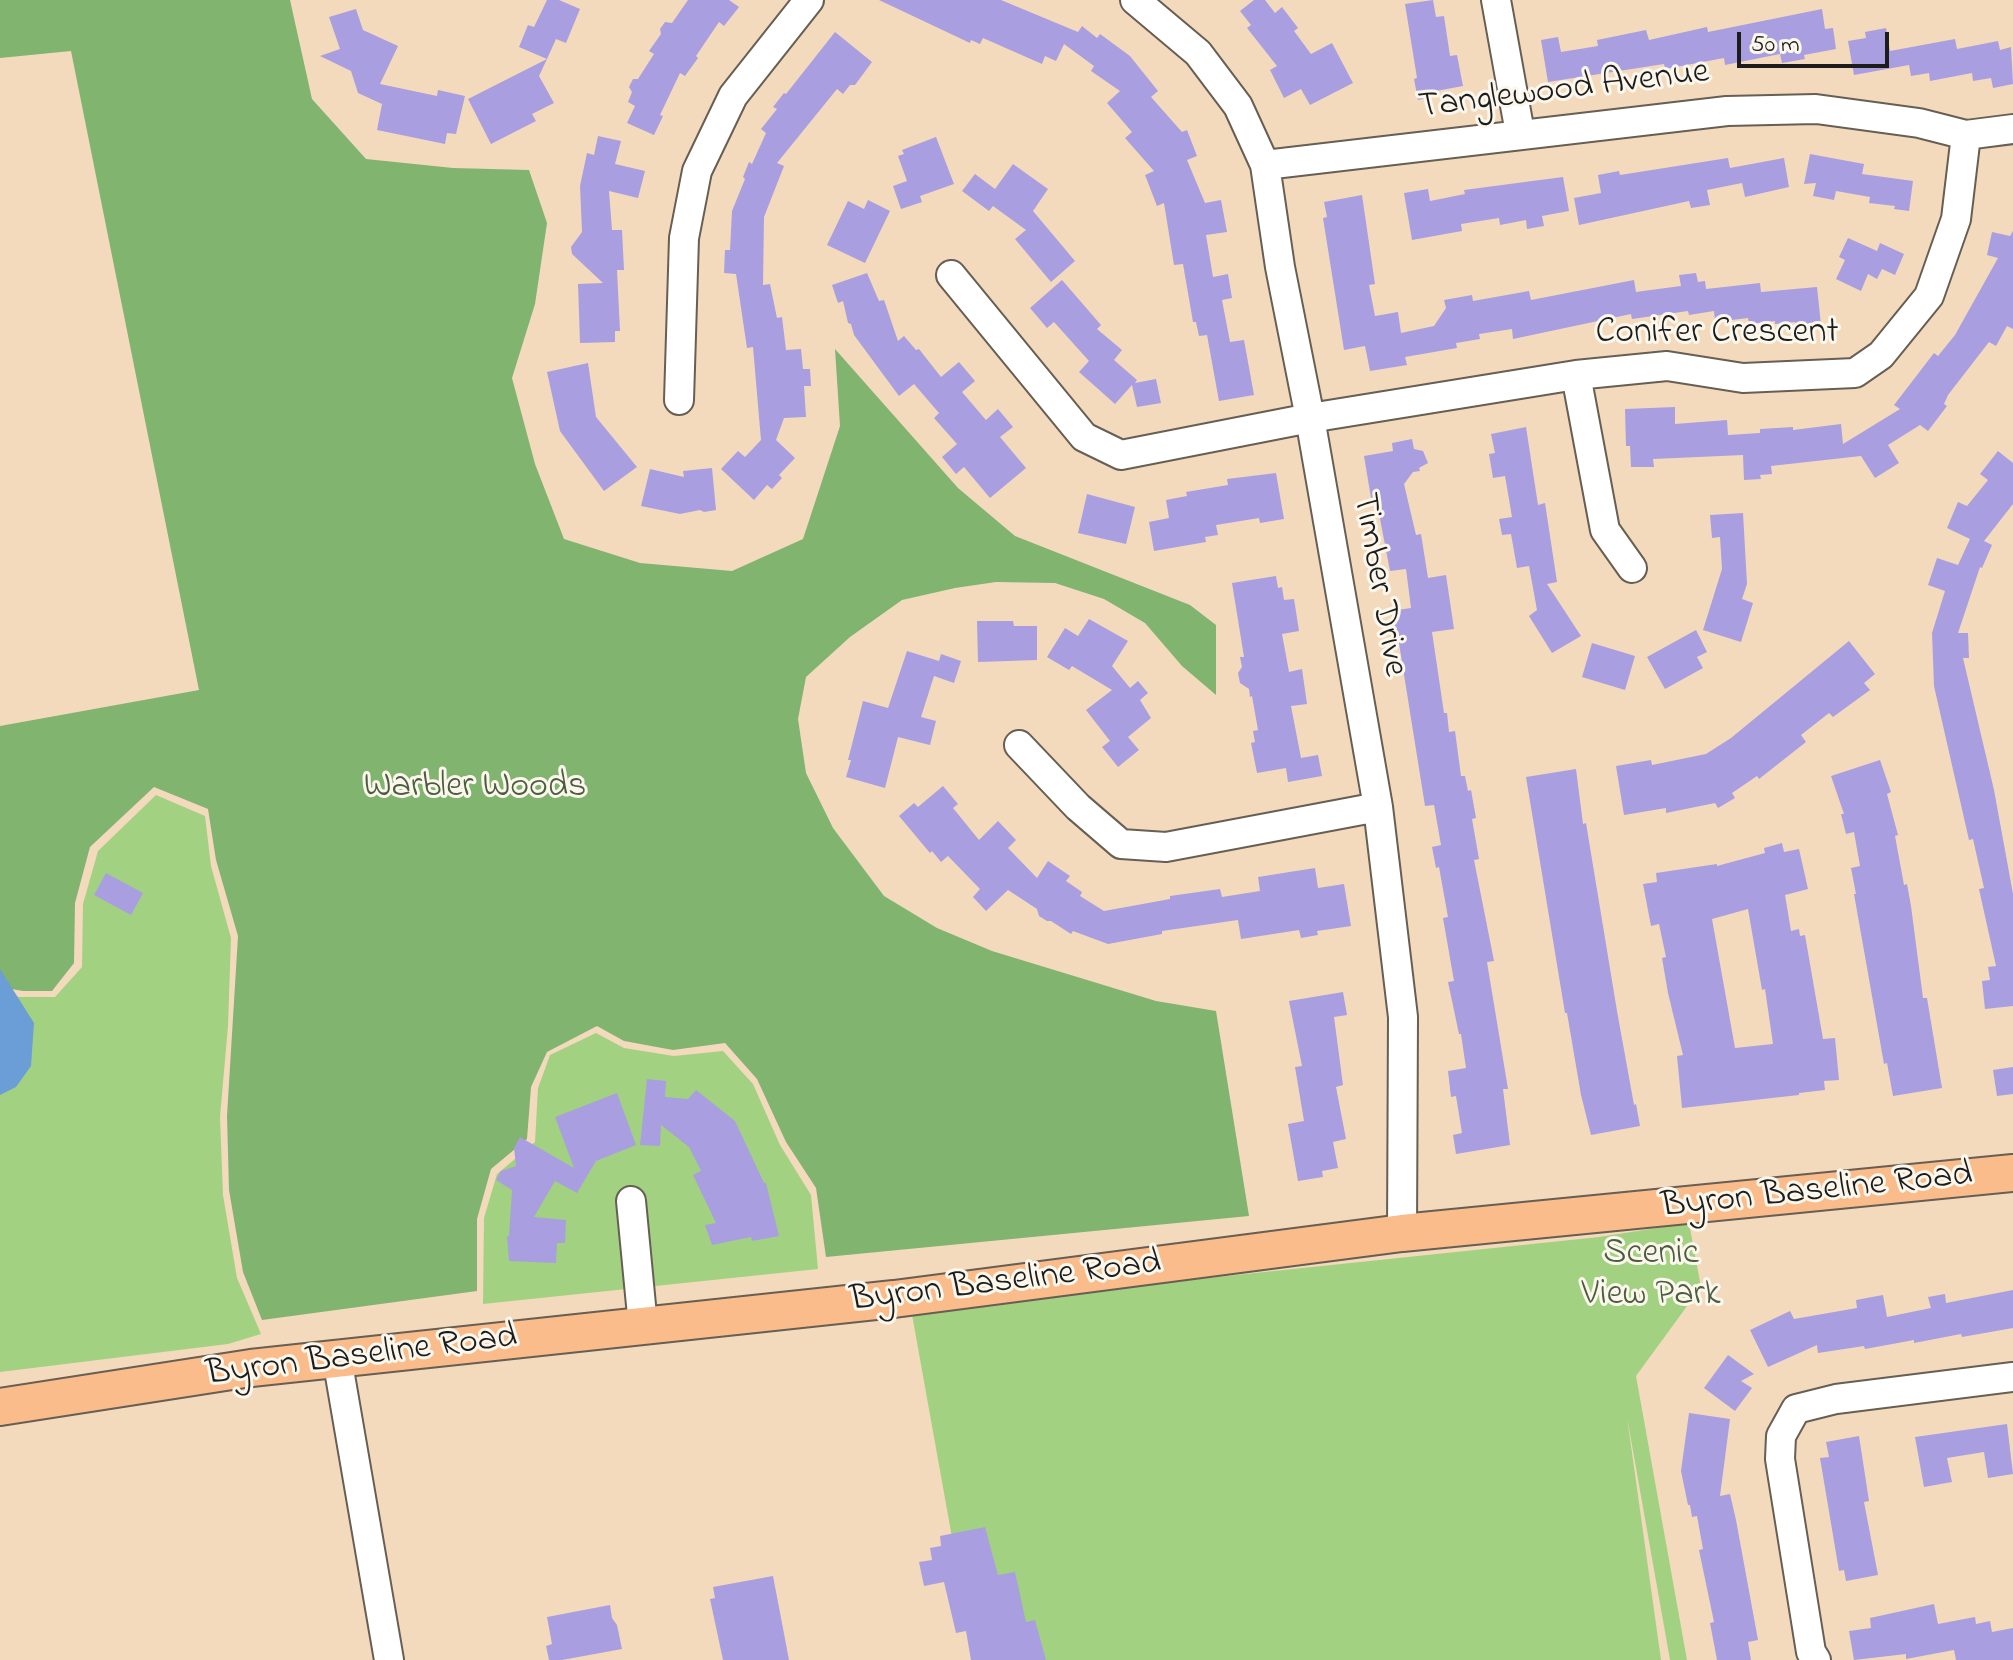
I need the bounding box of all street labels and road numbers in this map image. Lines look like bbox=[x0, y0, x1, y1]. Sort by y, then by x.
street label: Tanglewood Avenue bbox=[1416, 53, 1712, 131]
street label: Conifer Crescent bbox=[1595, 313, 1839, 357]
street label: Timber Drive bbox=[1340, 490, 1414, 680]
street label: Byron Baseline Road bbox=[1659, 1155, 1975, 1231]
street label: Byron Baseline Road bbox=[848, 1244, 1164, 1324]
street label: Byron Baseline Road bbox=[204, 1318, 520, 1398]

